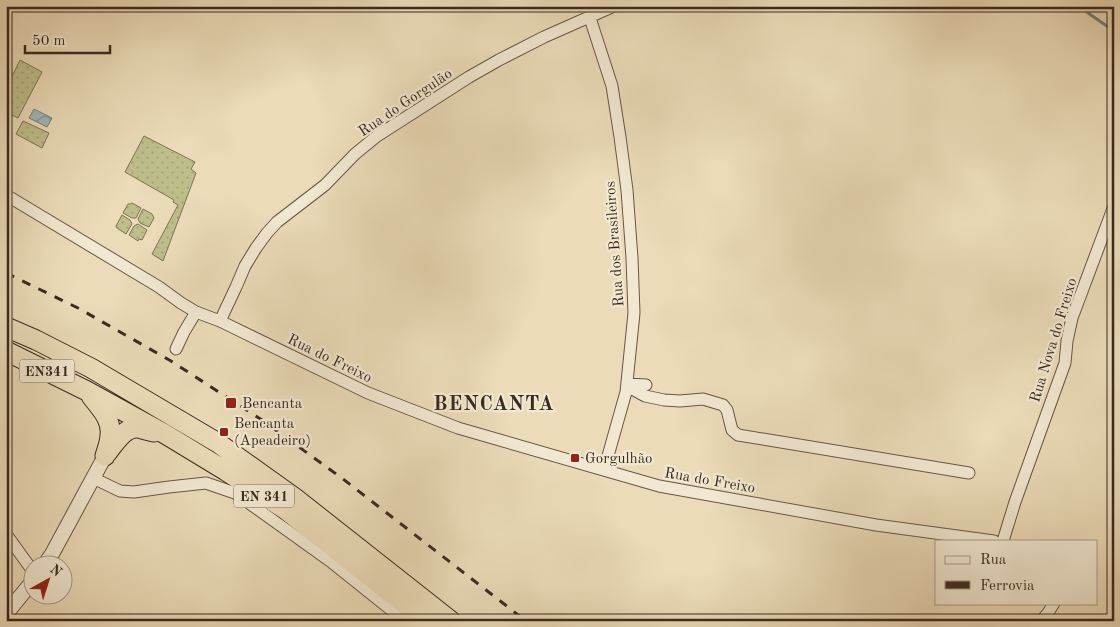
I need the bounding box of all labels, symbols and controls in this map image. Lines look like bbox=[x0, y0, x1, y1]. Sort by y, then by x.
scale bar bbox=[25, 22, 110, 54]
text: 50 m bbox=[32, 34, 66, 49]
street label: Rua do Gorgulão bbox=[356, 66, 455, 140]
street label: Rua dos Brasileiros bbox=[604, 181, 627, 307]
street label: Rua Nova do Freixo bbox=[1028, 276, 1081, 405]
street label: Rua do Freixo bbox=[285, 332, 374, 386]
road number: EN341 bbox=[20, 360, 74, 382]
district label: BENCANTA bbox=[433, 395, 555, 415]
marker: Bencanta bbox=[224, 396, 238, 410]
place label: Bencanta bbox=[242, 397, 303, 412]
place label: Bencanta (Apeadeiro) bbox=[234, 417, 311, 449]
marker: Bencanta (Apeadeiro) bbox=[218, 426, 230, 438]
marker: Gorgulhão bbox=[569, 452, 581, 464]
place label: Gorgulhão bbox=[585, 452, 653, 467]
street label: Rua do Freixo bbox=[663, 466, 756, 497]
road number: EN 341 bbox=[234, 484, 294, 508]
legend bbox=[935, 540, 1098, 604]
text: Rua bbox=[980, 553, 1007, 568]
north arrow bbox=[22, 554, 72, 604]
text: N bbox=[47, 562, 64, 580]
text: Ferrovia bbox=[980, 579, 1035, 594]

